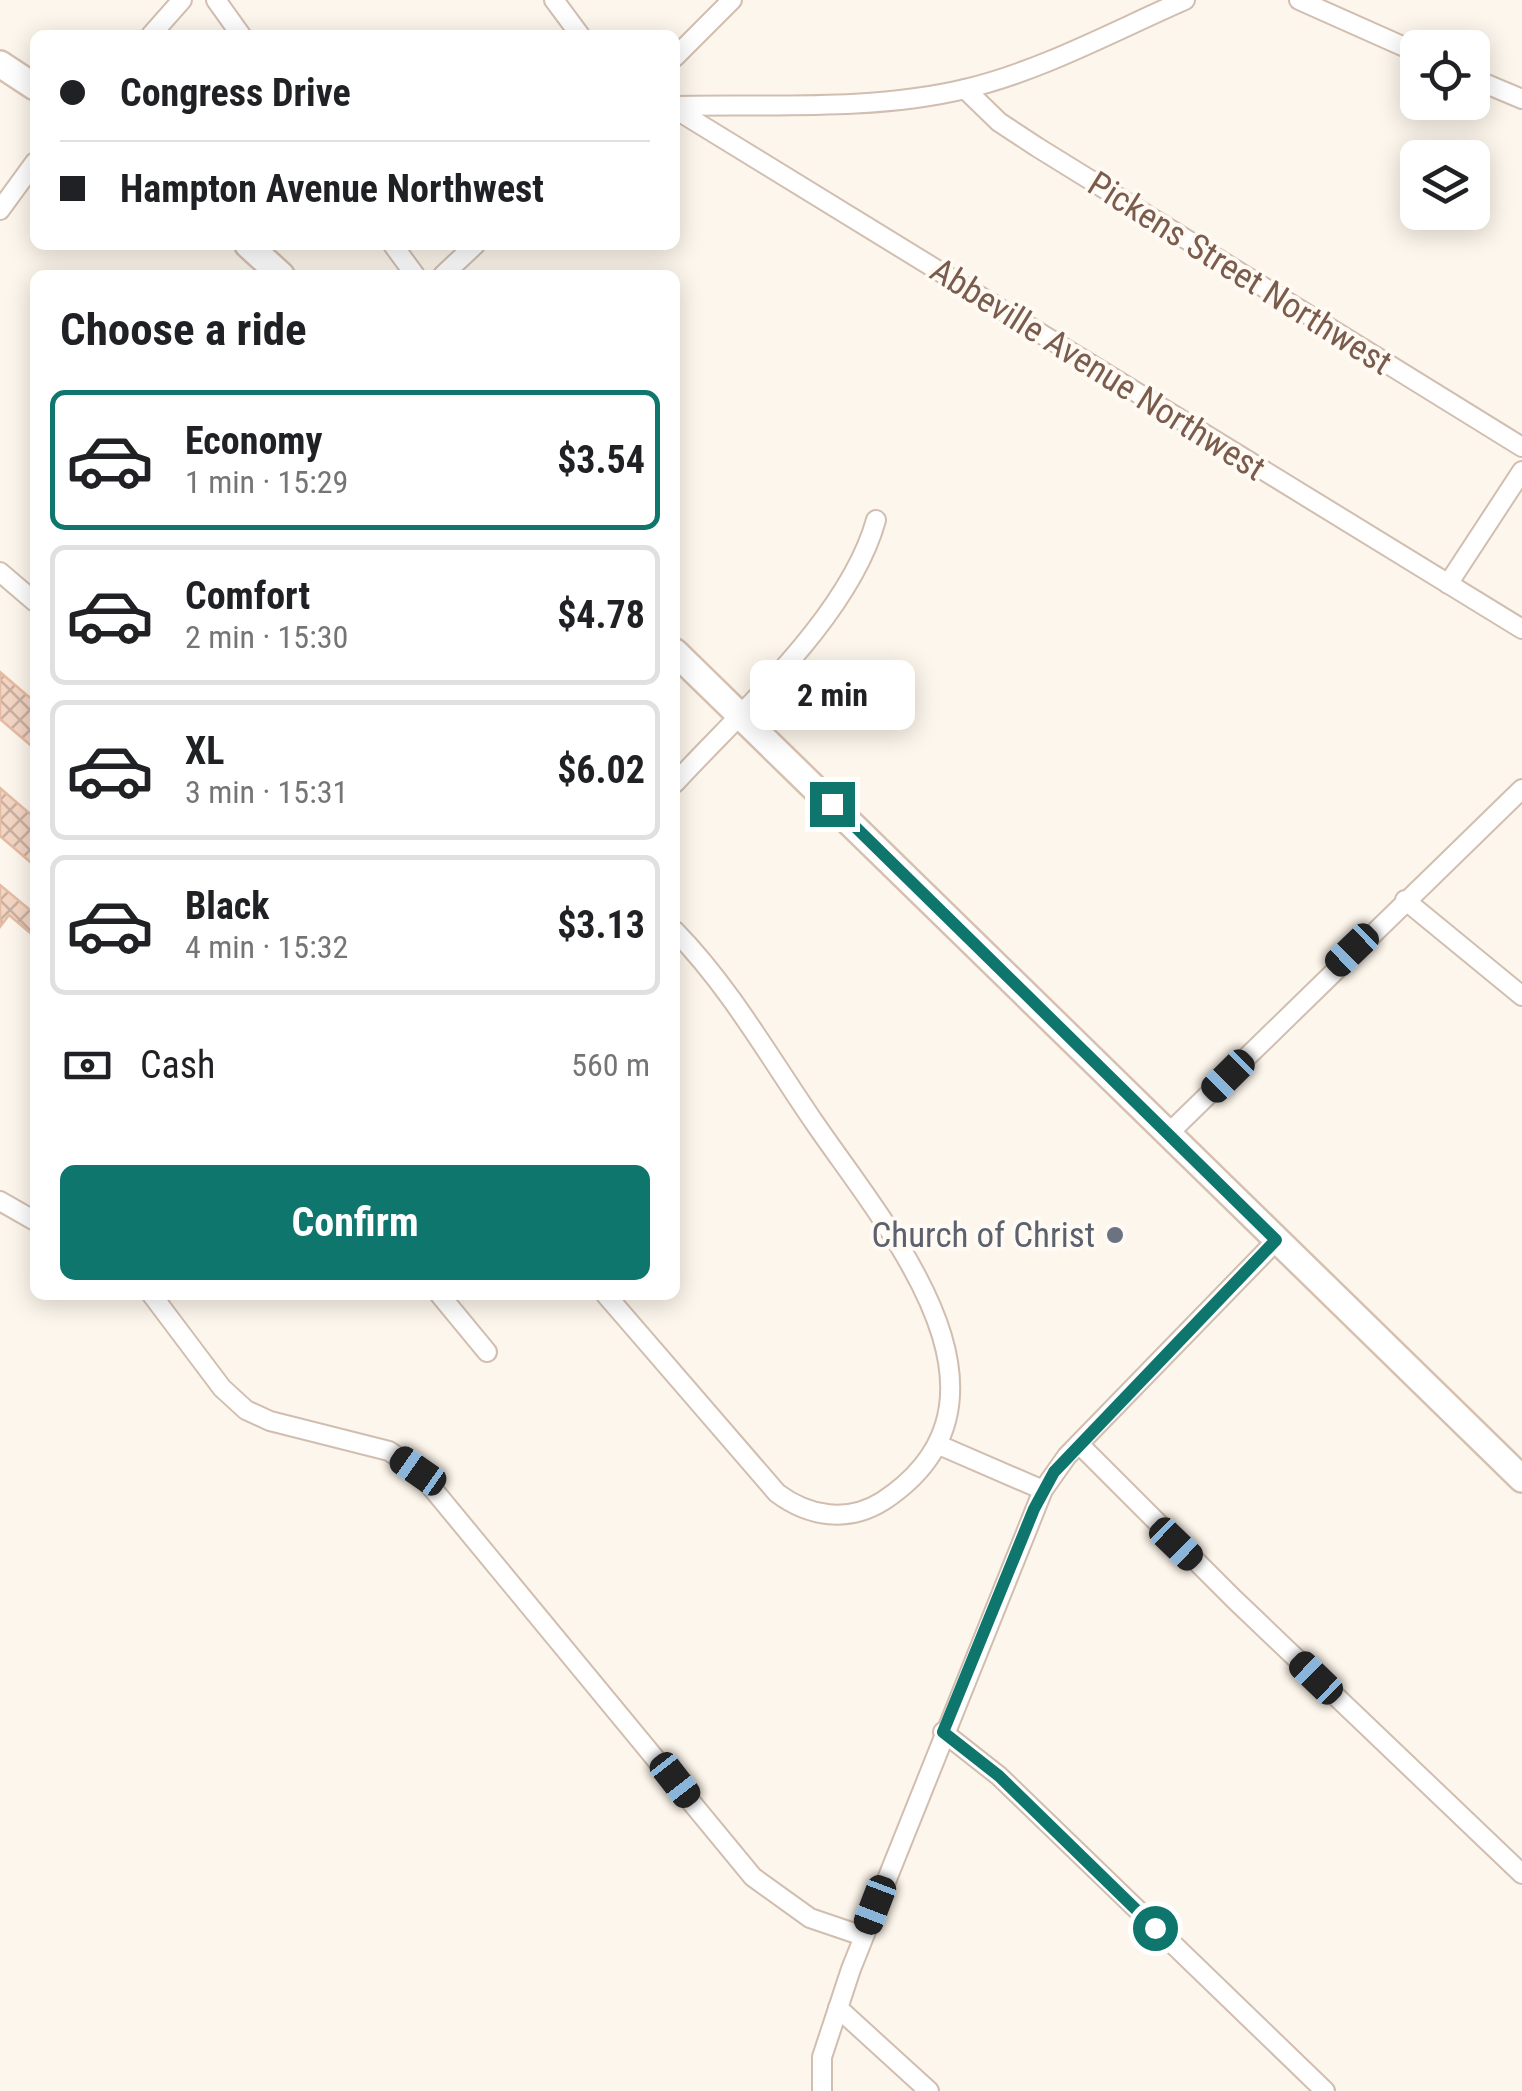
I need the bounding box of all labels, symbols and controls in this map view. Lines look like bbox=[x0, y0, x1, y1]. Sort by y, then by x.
map controls bbox=[1400, 30, 1490, 230]
button: locate bbox=[1400, 30, 1490, 120]
text: Congress Drive bbox=[120, 71, 351, 115]
button: layers bbox=[1400, 140, 1490, 230]
street label: Pickens Street Northwest bbox=[1080, 163, 1399, 384]
text: Hampton Avenue Northwest bbox=[120, 167, 544, 211]
street label: Abbeville Avenue Northwest bbox=[923, 250, 1273, 489]
text: Choose a ride bbox=[60, 303, 307, 356]
icon: car bbox=[65, 415, 155, 505]
text: Economy bbox=[185, 419, 322, 463]
text: $3.54 bbox=[557, 438, 645, 482]
text: 1 min · 15:29 bbox=[185, 463, 348, 501]
icon: car bbox=[65, 570, 155, 660]
text: Comfort bbox=[185, 574, 310, 618]
text: $4.78 bbox=[557, 593, 645, 637]
text: 2 min · 15:30 bbox=[185, 618, 348, 656]
callout: 2 min bbox=[750, 659, 914, 729]
text: 2 min bbox=[797, 676, 868, 714]
icon: car bbox=[65, 725, 155, 815]
text: XL bbox=[185, 729, 224, 773]
text: $6.02 bbox=[557, 748, 645, 792]
text: 3 min · 15:31 bbox=[185, 773, 348, 811]
route end bbox=[810, 782, 855, 827]
icon: car bbox=[65, 880, 155, 970]
text: Black bbox=[185, 884, 269, 928]
text: $3.13 bbox=[557, 903, 645, 947]
car bbox=[1320, 918, 1384, 982]
text: 4 min · 15:32 bbox=[185, 928, 348, 966]
icon: cash bbox=[60, 1038, 115, 1093]
text: Cash bbox=[140, 1043, 215, 1087]
car bbox=[1196, 1044, 1260, 1108]
text: 560 m bbox=[571, 1046, 650, 1084]
button: Confirm bbox=[60, 1165, 650, 1280]
place label: Church of Christ bbox=[871, 1215, 1095, 1256]
marker: Church of Christ bbox=[1104, 1224, 1126, 1246]
car bbox=[385, 1442, 451, 1500]
car bbox=[1144, 1512, 1208, 1576]
car bbox=[1284, 1646, 1348, 1710]
car bbox=[645, 1747, 705, 1813]
car bbox=[850, 1872, 900, 1938]
route start bbox=[1133, 1906, 1178, 1951]

